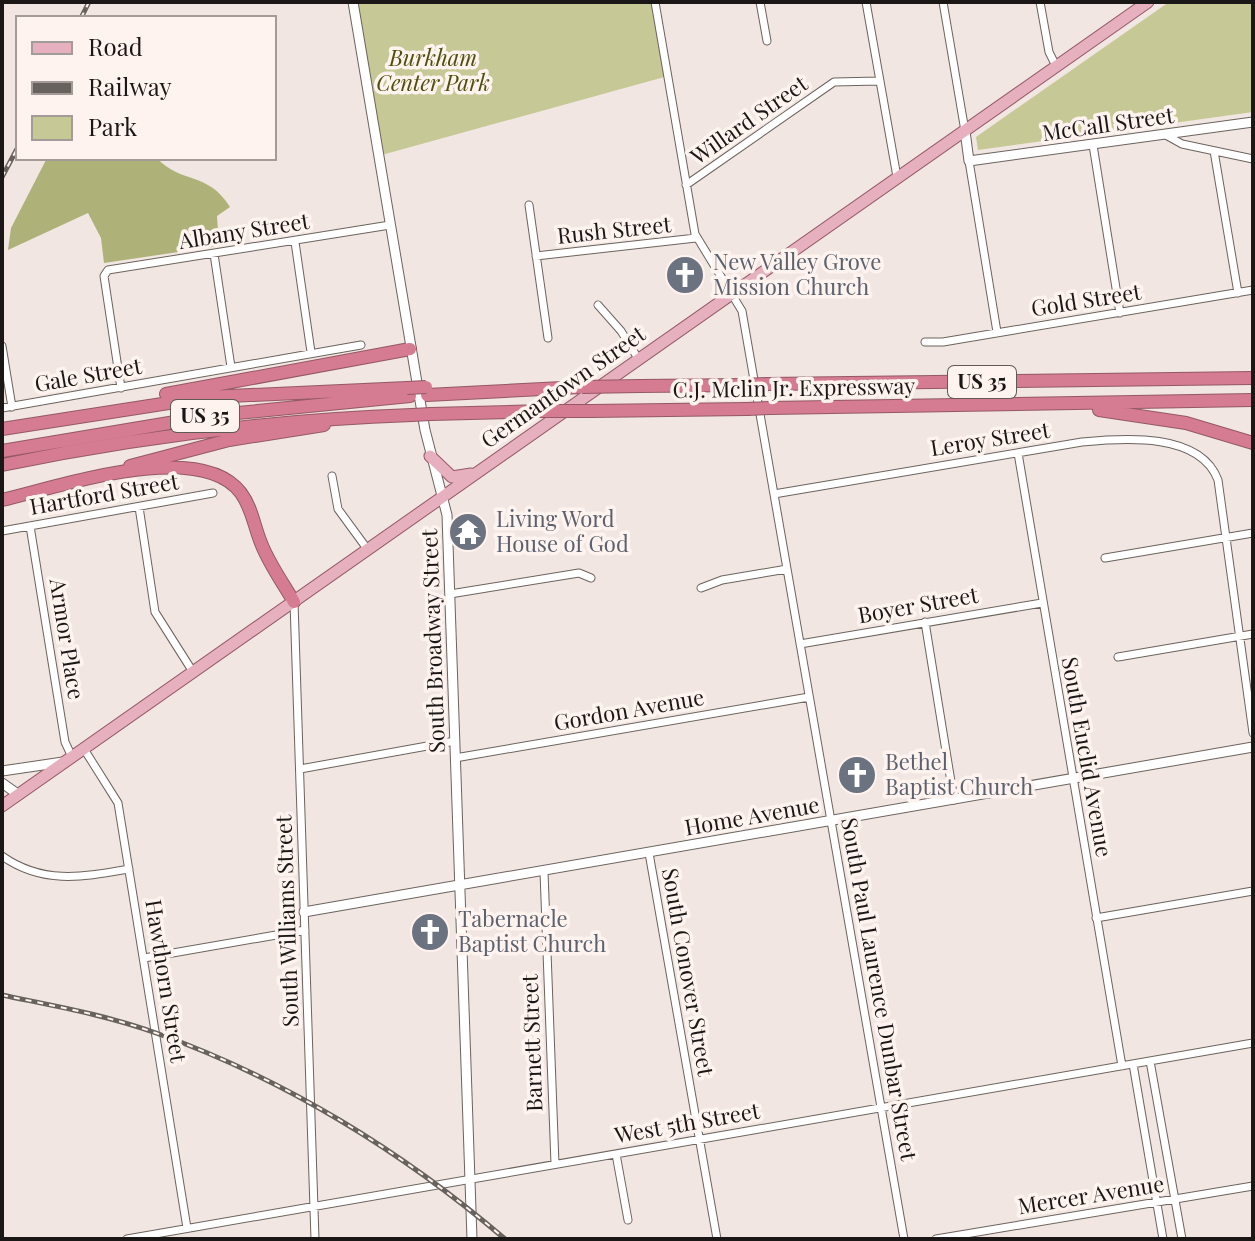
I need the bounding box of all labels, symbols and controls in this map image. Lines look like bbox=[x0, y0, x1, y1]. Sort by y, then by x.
legend bbox=[16, 16, 276, 160]
text: Road bbox=[88, 30, 143, 62]
park label: Burkham Center Park bbox=[376, 42, 490, 97]
street label: Willard Street bbox=[683, 67, 814, 171]
text: Railway bbox=[88, 70, 172, 102]
street label: McCall Street bbox=[1040, 99, 1177, 147]
text: Park bbox=[88, 110, 138, 142]
street label: Albany Street bbox=[176, 205, 312, 255]
street label: Rush Street bbox=[555, 208, 674, 250]
place label: New Valley Grove Mission Church bbox=[713, 246, 881, 301]
church icon: New Valley Grove Mission Church bbox=[664, 254, 706, 296]
street label: Gold Street bbox=[1029, 275, 1144, 322]
street label: Germantown Street bbox=[474, 317, 652, 454]
street label: Gale Street bbox=[32, 350, 145, 398]
road number: US 35 bbox=[948, 366, 1016, 398]
street label: C.J. Mclin Jr. Expressway bbox=[672, 370, 916, 404]
road number: US 35 bbox=[171, 400, 239, 432]
street label: Leroy Street bbox=[928, 414, 1053, 462]
street label: Hartford Street bbox=[27, 465, 182, 521]
place label: Living Word House of God bbox=[496, 503, 629, 558]
temple icon: Living Word House of God bbox=[447, 511, 489, 553]
street label: South Broadway Street bbox=[413, 527, 451, 754]
street label: Armor Place bbox=[43, 575, 92, 701]
street label: Boyer Street bbox=[855, 578, 981, 629]
street label: South Euclid Avenue bbox=[1056, 654, 1120, 859]
street label: Gordon Avenue bbox=[551, 681, 706, 737]
place label: Bethel Baptist Church bbox=[885, 746, 1033, 801]
church icon: Bethel Baptist Church bbox=[836, 754, 878, 796]
street label: Home Avenue bbox=[682, 788, 822, 842]
street label: South Williams Street bbox=[267, 813, 305, 1027]
street label: South Paul Laurence Dunbar Street bbox=[835, 815, 925, 1164]
street label: South Conover Street bbox=[656, 865, 722, 1079]
street label: Hawthorn Street bbox=[139, 897, 195, 1066]
place label: Tabernacle Baptist Church bbox=[458, 903, 606, 958]
church icon: Tabernacle Baptist Church bbox=[409, 911, 451, 953]
street label: Barnett Street bbox=[514, 973, 548, 1112]
street label: West 5th Street bbox=[611, 1094, 763, 1150]
street label: Mercer Avenue bbox=[1016, 1168, 1166, 1220]

